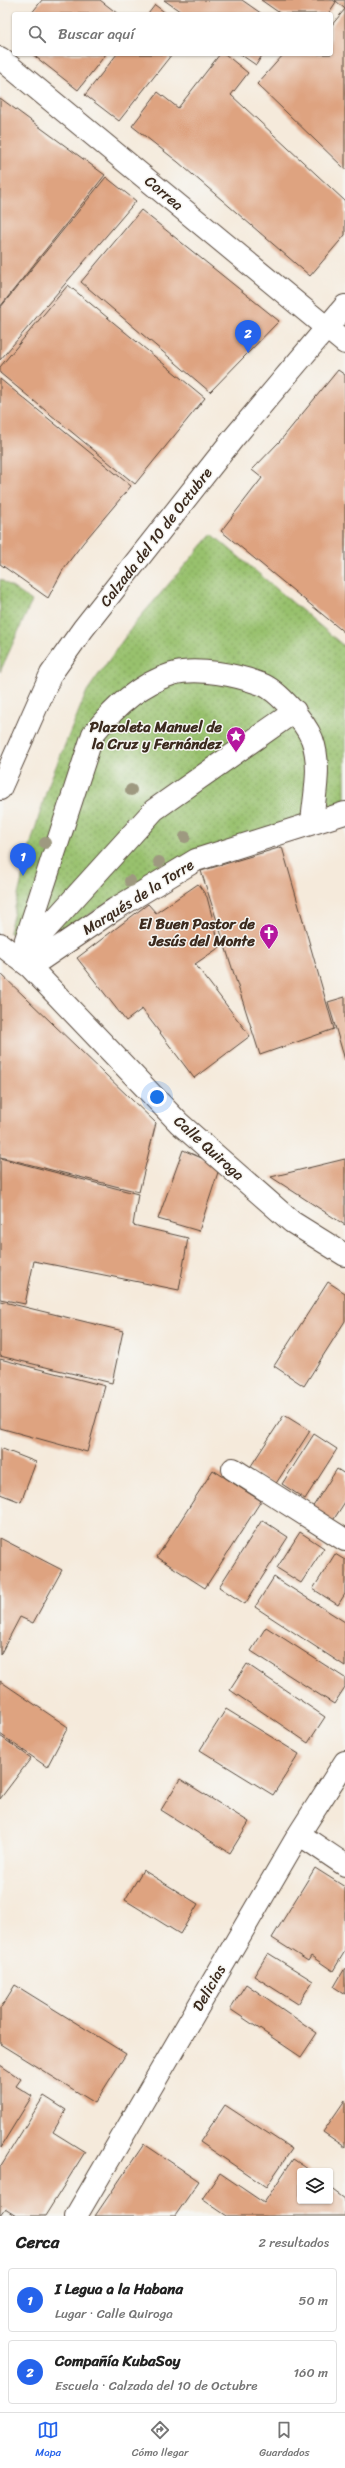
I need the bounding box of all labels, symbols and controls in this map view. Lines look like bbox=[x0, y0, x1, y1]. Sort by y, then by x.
search box bbox=[12, 12, 333, 56]
text: Buscar aquí bbox=[58, 21, 135, 47]
icon: search bbox=[26, 23, 48, 45]
street label: Correa bbox=[139, 169, 190, 218]
pin: 2 bbox=[235, 320, 261, 353]
street label: Calzada del 10 de Octubre bbox=[93, 461, 219, 613]
place label: Plazoleta Manuel de la Cruz y Fernández bbox=[89, 714, 223, 757]
place icon: Plazoleta Manuel de la Cruz y Fernández bbox=[225, 725, 247, 753]
pin: 1 bbox=[10, 843, 36, 876]
street label: Marqués de la Torre bbox=[77, 852, 199, 942]
place label: El Buen Pastor de Jesús del Monte bbox=[139, 911, 255, 954]
church icon: El Buen Pastor de Jesús del Monte bbox=[258, 922, 280, 950]
your location bbox=[147, 1087, 167, 1107]
street label: Calle Quiroga bbox=[168, 1109, 251, 1187]
street label: Delicias bbox=[185, 1959, 233, 2016]
map controls bbox=[297, 2168, 333, 2204]
button: layers bbox=[297, 2168, 333, 2204]
text: Cerca bbox=[16, 2227, 59, 2257]
text: 2 resultados bbox=[258, 2231, 329, 2254]
text: I Legua a la Habana bbox=[55, 2276, 183, 2302]
text: 1 bbox=[27, 2289, 33, 2312]
text: 50 m bbox=[298, 2289, 328, 2312]
text: Lugar · Calle Quiroga bbox=[55, 2302, 173, 2325]
text: Compañía KubaSoy bbox=[55, 2348, 180, 2374]
text: 2 bbox=[26, 2361, 34, 2384]
text: 160 m bbox=[293, 2361, 328, 2384]
text: Escuela · Calzada del 10 de Octubre bbox=[55, 2374, 257, 2397]
tab: Mapa bbox=[35, 2419, 61, 2462]
tab: Cómo llegar bbox=[132, 2419, 189, 2462]
tab: Guardados bbox=[259, 2419, 310, 2462]

